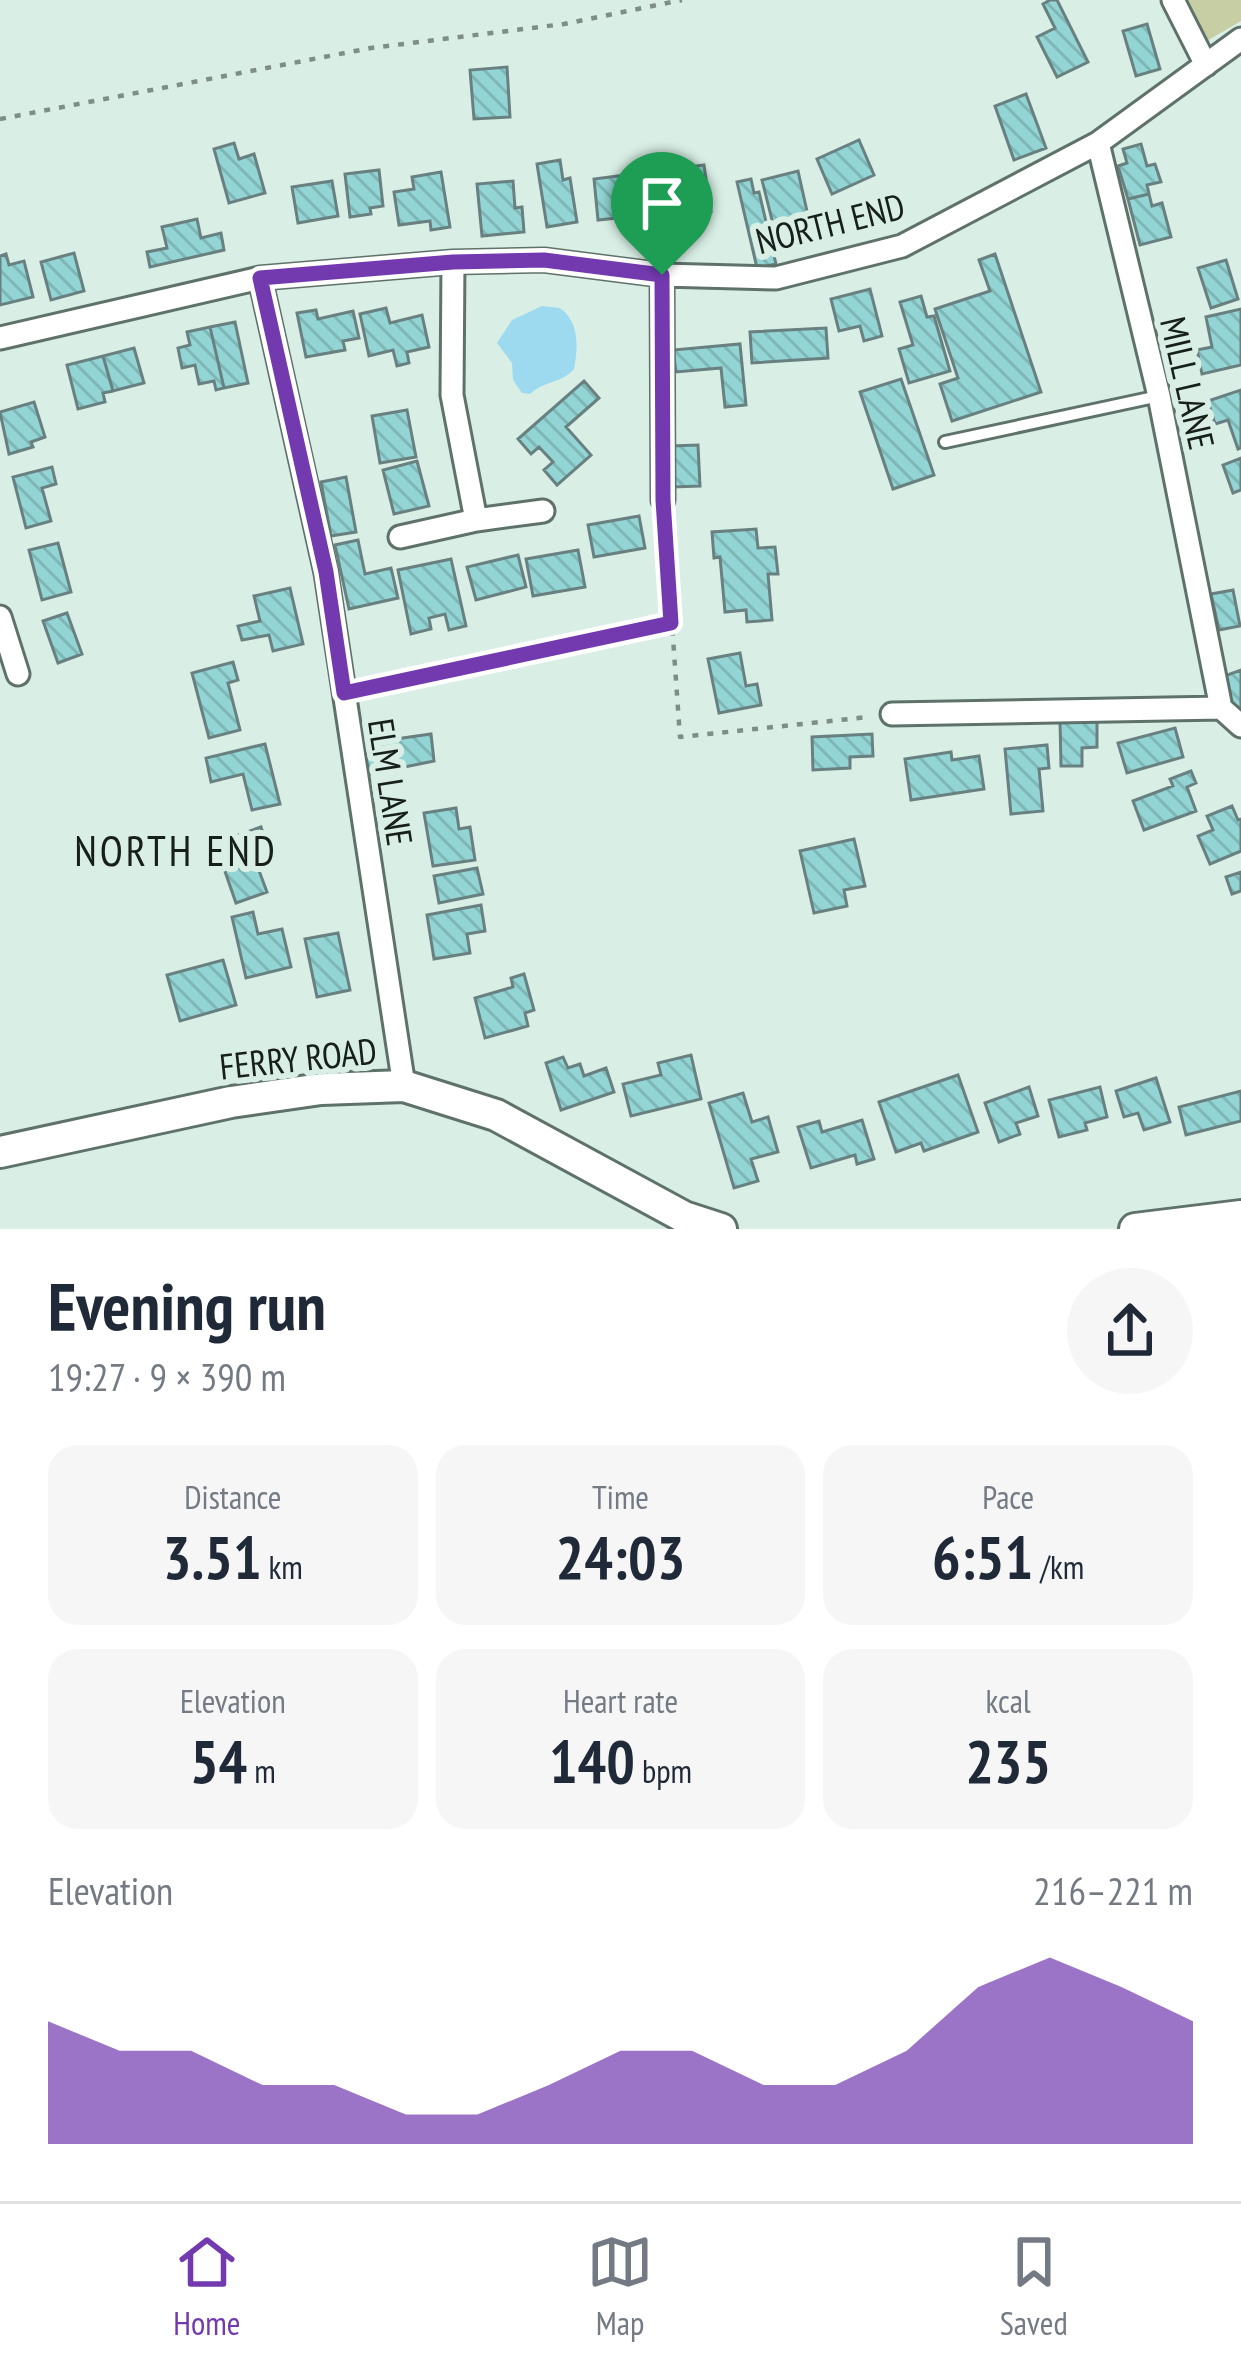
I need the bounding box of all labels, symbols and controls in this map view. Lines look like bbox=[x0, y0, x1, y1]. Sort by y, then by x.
pin bbox=[611, 152, 713, 275]
icon: arrive bbox=[629, 170, 695, 236]
street label: NORTH END bbox=[751, 182, 909, 264]
street label: MILL LANE bbox=[1150, 312, 1226, 454]
street label: ELM LANE bbox=[358, 715, 424, 849]
district label: NORTH END bbox=[74, 823, 278, 878]
street label: FERRY ROAD bbox=[217, 1026, 379, 1090]
text: Evening run bbox=[48, 1263, 326, 1348]
button: share bbox=[1067, 1268, 1193, 1394]
text: 19:27 · 9 × 390 m bbox=[48, 1351, 286, 1402]
text: Distance bbox=[184, 1475, 281, 1518]
text: Time bbox=[592, 1475, 649, 1518]
text: Pace bbox=[982, 1475, 1034, 1518]
text: 3.51 bbox=[163, 1518, 262, 1596]
text: 24:03 bbox=[556, 1518, 685, 1596]
text: 6:51 bbox=[932, 1518, 1033, 1596]
text: km bbox=[262, 1545, 303, 1588]
text: /km bbox=[1033, 1545, 1084, 1588]
text: Elevation bbox=[180, 1679, 286, 1722]
text: Heart rate bbox=[563, 1679, 678, 1722]
text: kcal bbox=[986, 1679, 1031, 1722]
text: 54 bbox=[190, 1722, 247, 1800]
text: 140 bbox=[549, 1722, 635, 1800]
text: 235 bbox=[965, 1722, 1051, 1800]
text: m bbox=[247, 1749, 276, 1792]
text: bpm bbox=[635, 1749, 692, 1792]
text: Elevation bbox=[48, 1865, 173, 1916]
text: 216–221 m bbox=[1033, 1865, 1193, 1916]
tab: Home bbox=[173, 2229, 240, 2344]
tab: Map bbox=[587, 2229, 653, 2344]
tab: Saved bbox=[1000, 2229, 1068, 2344]

